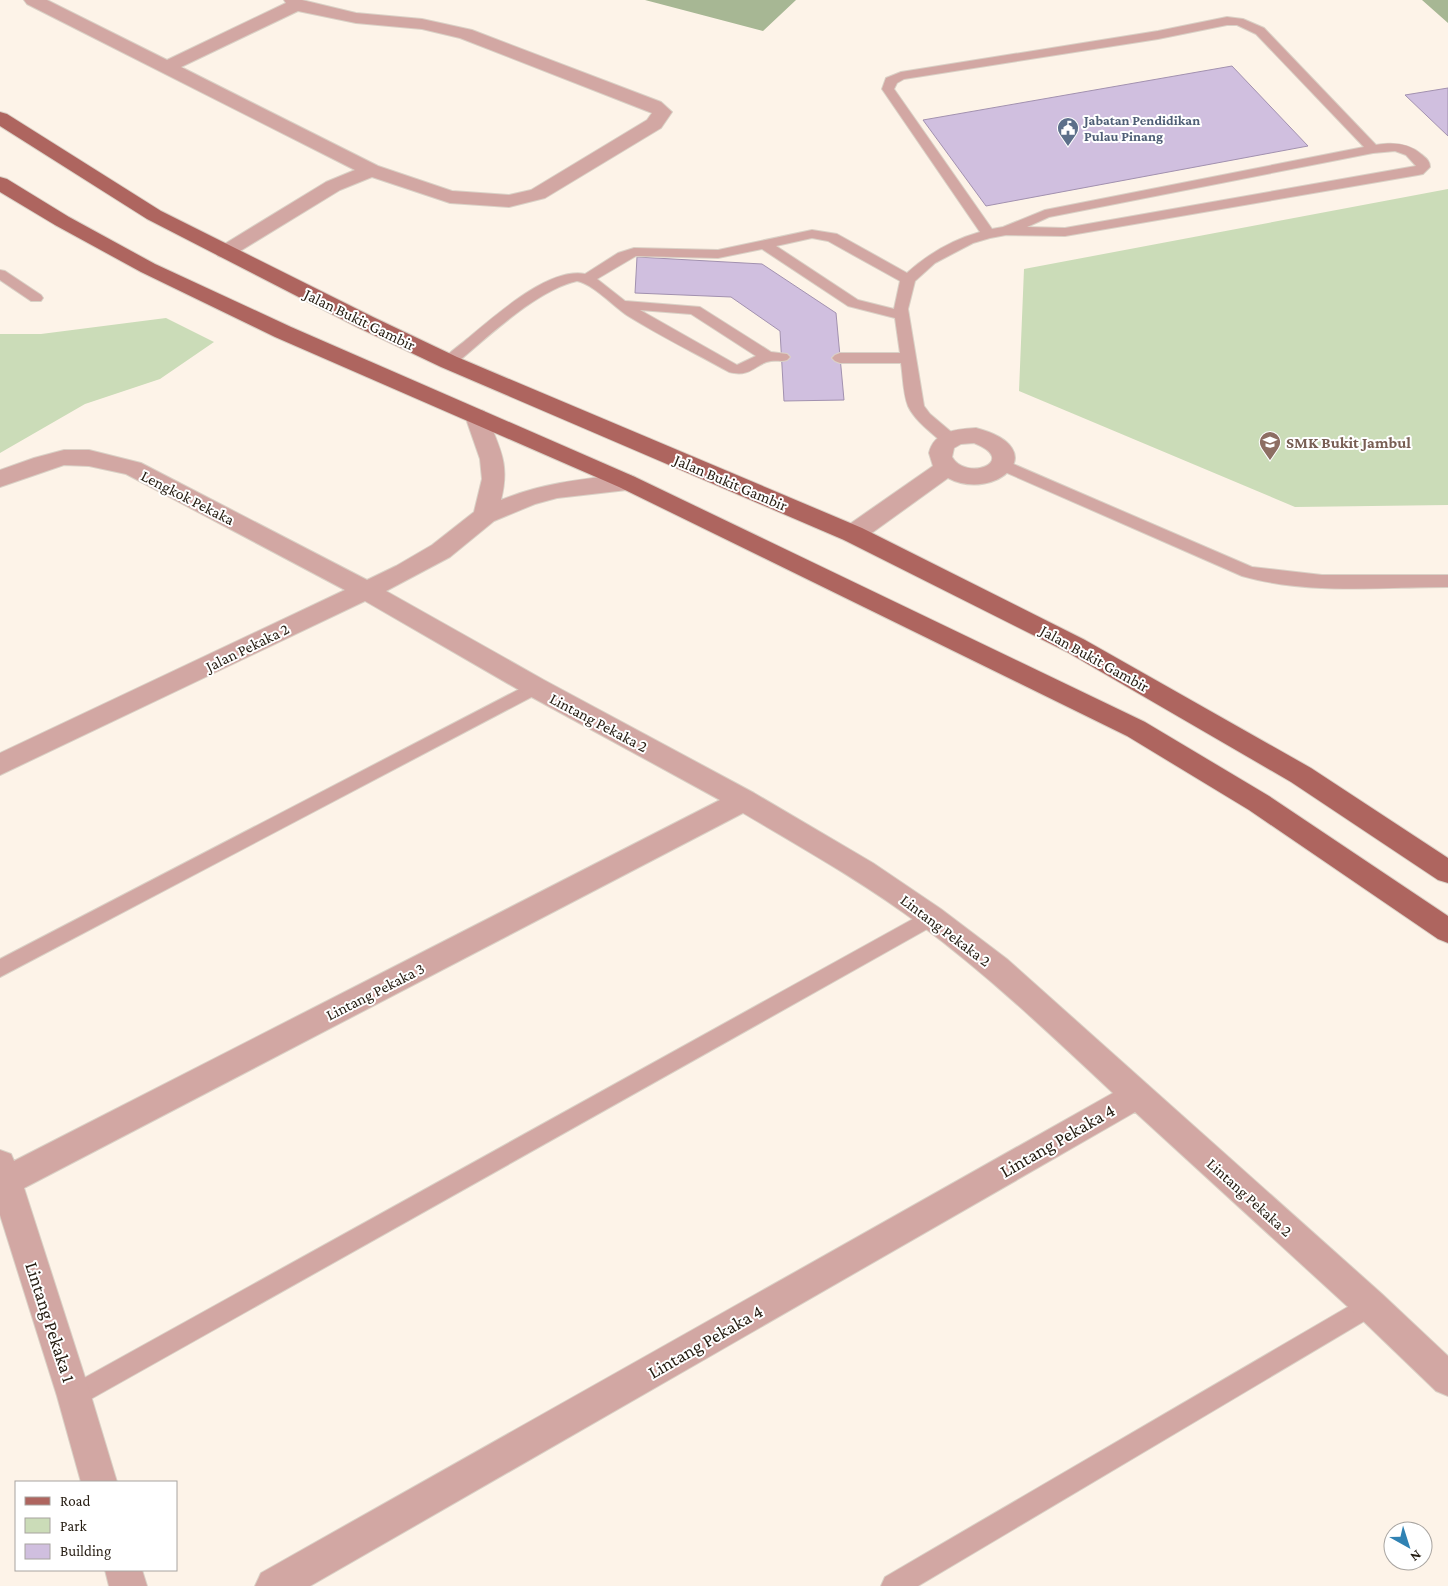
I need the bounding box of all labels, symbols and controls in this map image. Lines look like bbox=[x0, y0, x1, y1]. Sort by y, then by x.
place label: Jabatan Pendidikan Pulau Pinang bbox=[1082, 112, 1200, 144]
public building icon: Jabatan Pendidikan Pulau Pinang bbox=[1056, 116, 1080, 147]
street label: Jalan Bukit Gambir bbox=[299, 284, 418, 355]
school or university icon: SMK Bukit Jambul bbox=[1258, 430, 1282, 461]
place label: SMK Bukit Jambul bbox=[1286, 434, 1411, 451]
street label: Jalan Bukit Gambir bbox=[669, 450, 790, 515]
street label: Lengkok Pekaka bbox=[138, 467, 238, 529]
street label: Jalan Pekaka 2 bbox=[201, 620, 292, 677]
street label: Jalan Bukit Gambir bbox=[1035, 621, 1152, 696]
street label: Lintang Pekaka 2 bbox=[547, 690, 651, 756]
street label: Lintang Pekaka 2 bbox=[897, 891, 994, 971]
street label: Lintang Pekaka 3 bbox=[323, 959, 428, 1024]
street label: Lintang Pekaka 4 bbox=[996, 1099, 1118, 1182]
street label: Lintang Pekaka 2 bbox=[1203, 1155, 1296, 1241]
street label: Lintang Pekaka 1 bbox=[21, 1259, 80, 1385]
street label: Lintang Pekaka 4 bbox=[644, 1300, 766, 1383]
legend bbox=[15, 1481, 178, 1571]
text: Road bbox=[60, 1493, 91, 1509]
text: Park bbox=[60, 1518, 87, 1534]
north arrow bbox=[1383, 1521, 1433, 1571]
text: Building bbox=[60, 1543, 111, 1560]
text: N bbox=[1407, 1547, 1425, 1566]

